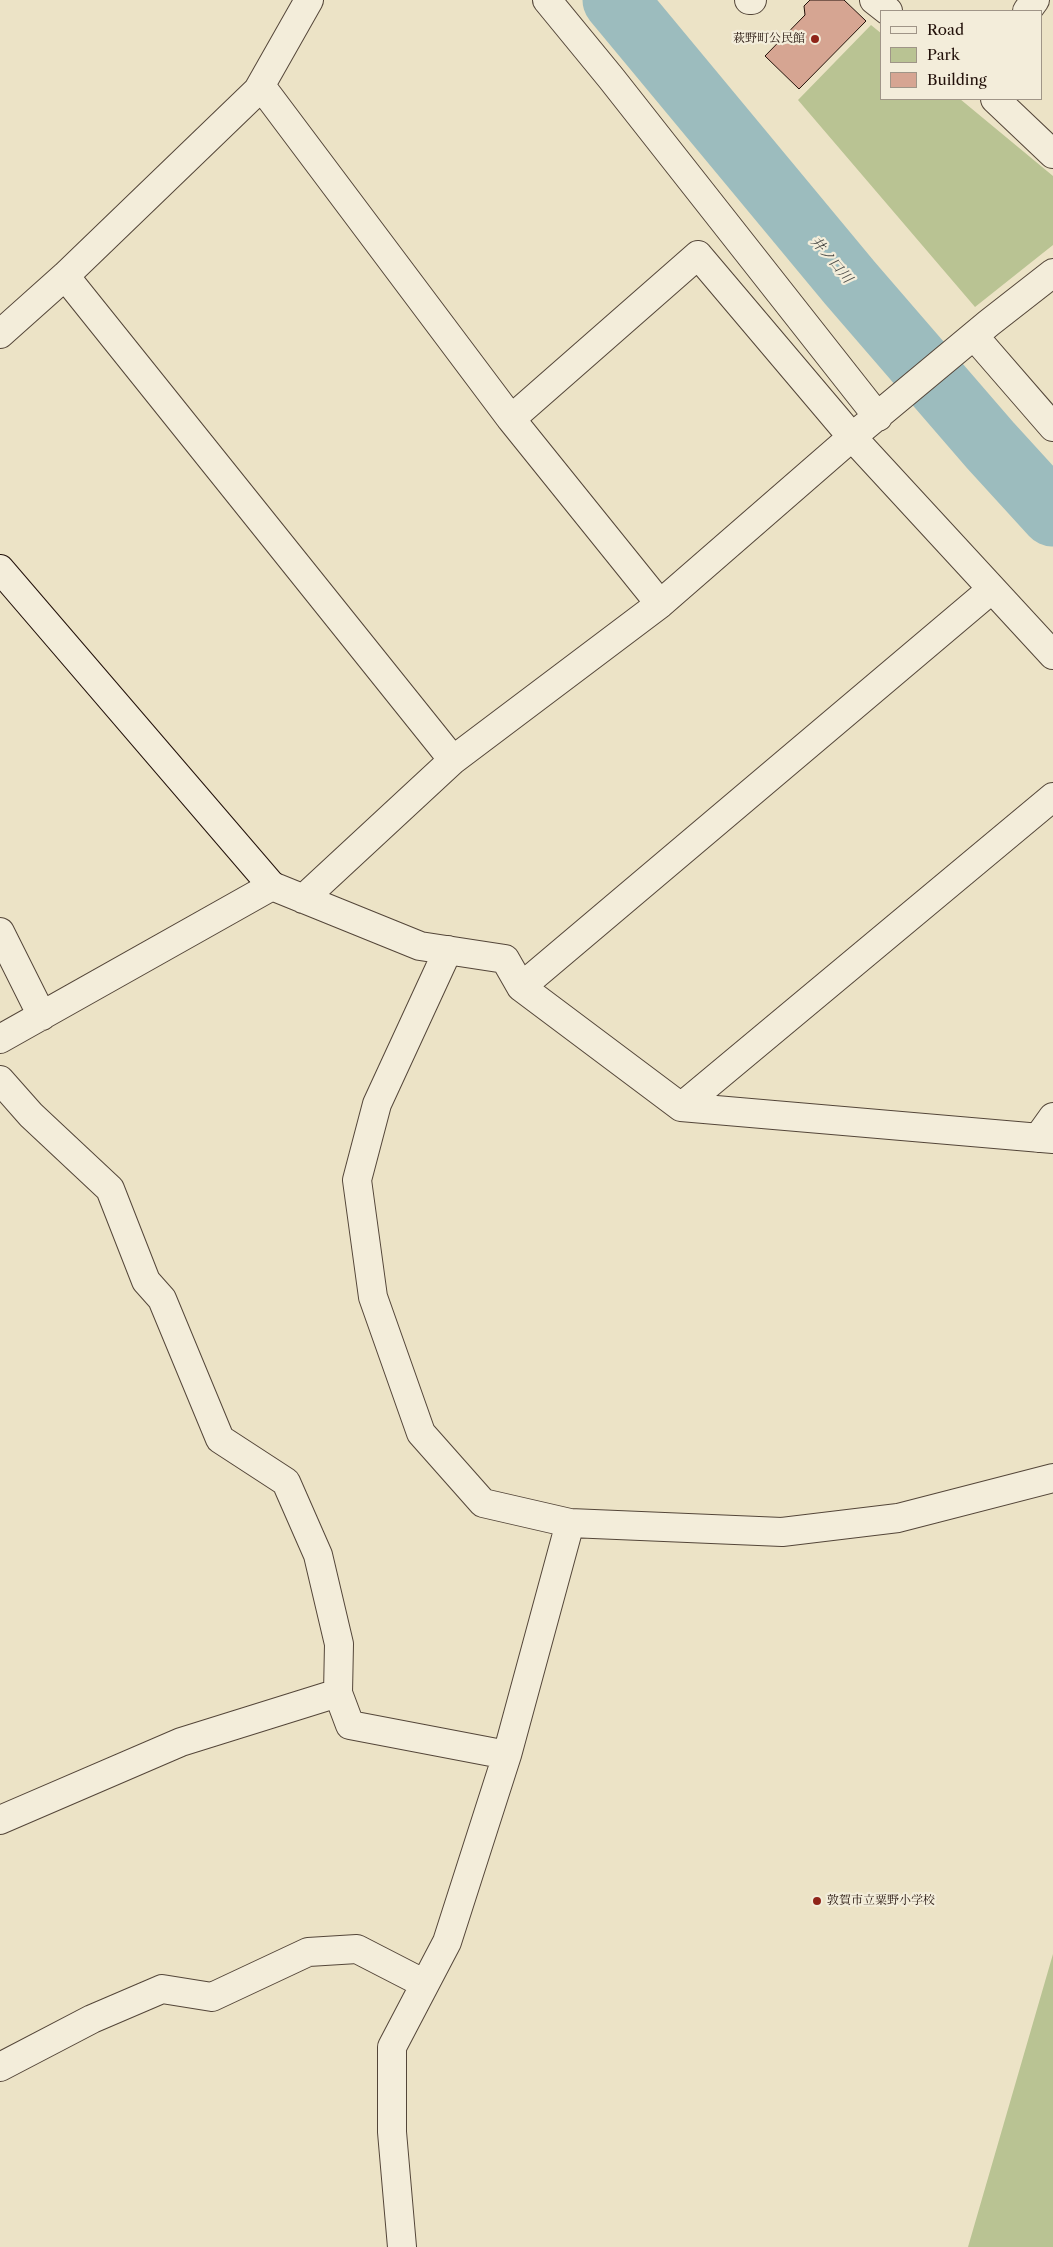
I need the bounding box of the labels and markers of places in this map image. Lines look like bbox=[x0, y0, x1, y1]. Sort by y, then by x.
place label: 萩野町公民館 bbox=[733, 32, 805, 46]
marker: 萩野町公民館 bbox=[809, 33, 821, 45]
place label: 敦賀市立粟野小学校 bbox=[827, 1894, 935, 1908]
marker: 敦賀市立粟野小学校 bbox=[811, 1895, 823, 1907]

